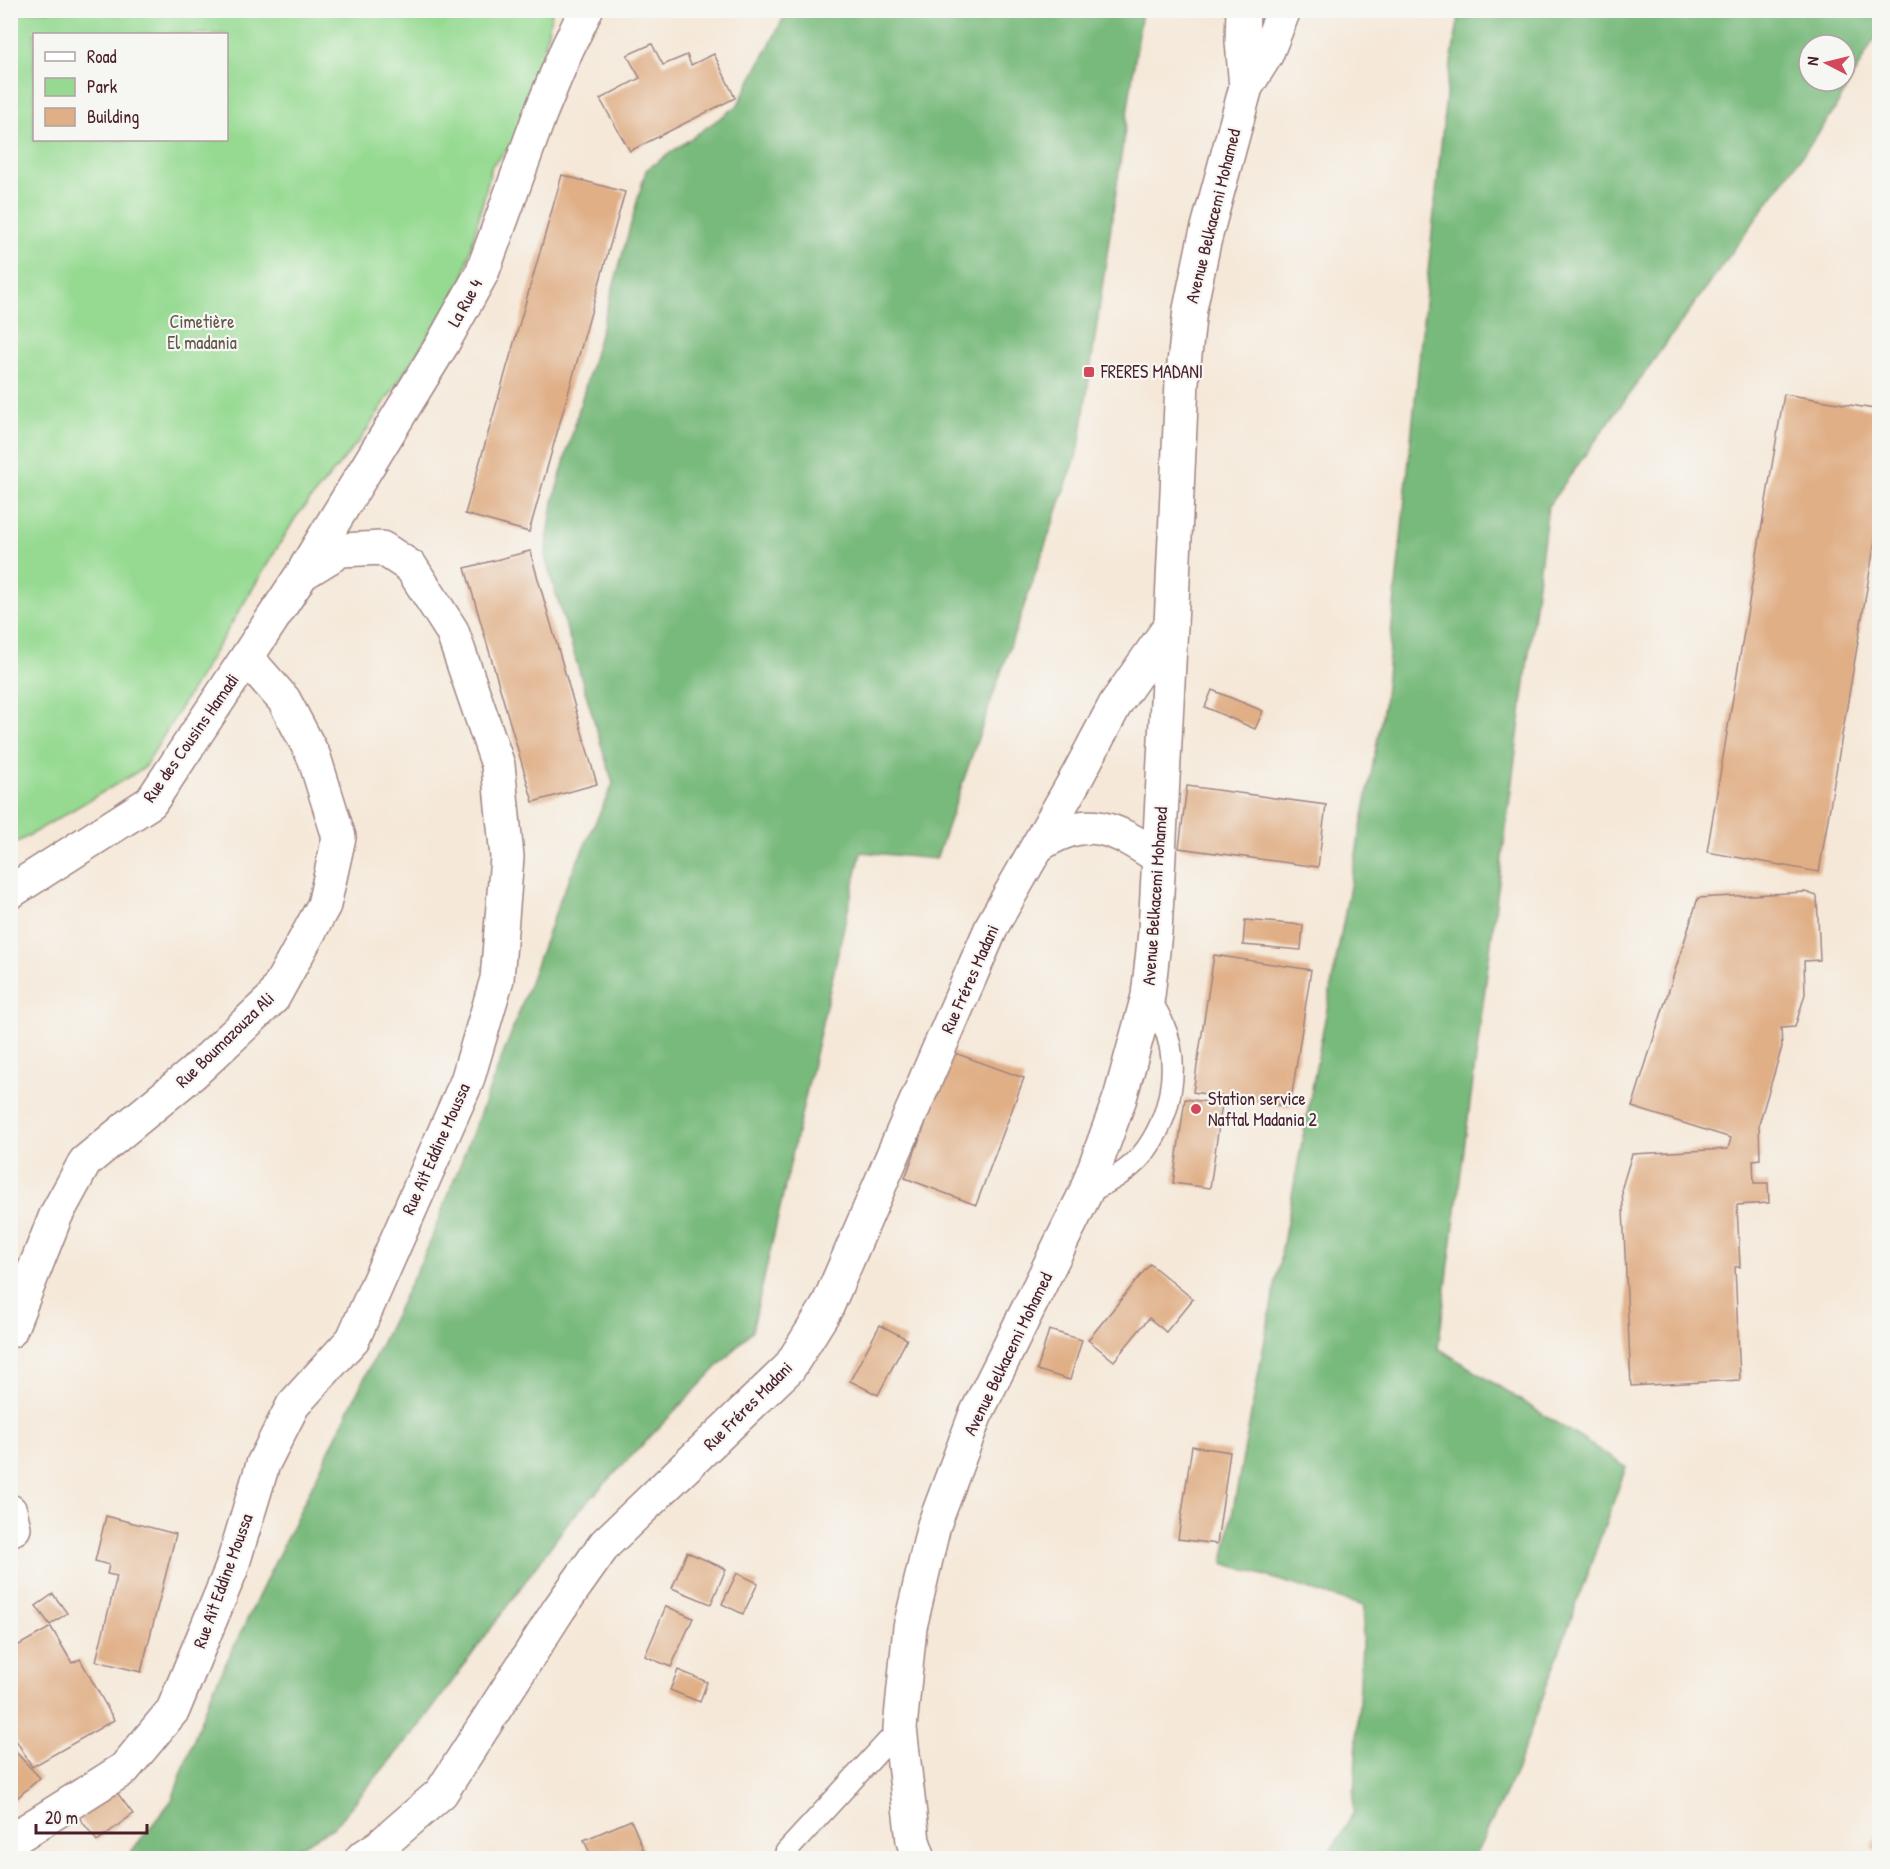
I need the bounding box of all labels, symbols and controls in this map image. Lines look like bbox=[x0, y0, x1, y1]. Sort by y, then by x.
legend bbox=[33, 33, 228, 141]
north arrow bbox=[1797, 33, 1857, 93]
text: Road bbox=[87, 44, 117, 69]
text: N bbox=[1801, 55, 1824, 67]
text: Park bbox=[87, 74, 118, 99]
text: Building bbox=[87, 104, 139, 129]
street label: Avenue Belkacemi Mohamed bbox=[1179, 126, 1246, 306]
street label: La Rue 4 bbox=[441, 274, 488, 331]
park label: Cimetière El madania bbox=[167, 309, 237, 355]
place label: FRERES MADANI bbox=[1100, 359, 1203, 384]
marker: FRERES MADANI bbox=[1082, 365, 1096, 379]
street label: Rue des Cousins Hamadi bbox=[137, 668, 244, 807]
street label: Avenue Belkacemi Mohamed bbox=[1136, 806, 1173, 986]
street label: Rue Fréres Madani bbox=[934, 920, 1005, 1037]
street label: Rue Boumazouza Ali bbox=[170, 986, 279, 1093]
street label: Rue Aït Eddine Moussa bbox=[395, 1079, 476, 1218]
place label: Station service Naftal Madania 2 bbox=[1208, 1086, 1317, 1132]
marker: Station service Naftal Madania 2 bbox=[1189, 1102, 1203, 1116]
street label: Avenue Belkacemi Mohamed bbox=[957, 1268, 1058, 1440]
street label: Rue Fréres Madani bbox=[698, 1356, 798, 1456]
street label: Rue Aït Eddine Moussa bbox=[187, 1510, 258, 1652]
scale bar bbox=[36, 1797, 147, 1835]
text: 20 m bbox=[45, 1805, 78, 1830]

